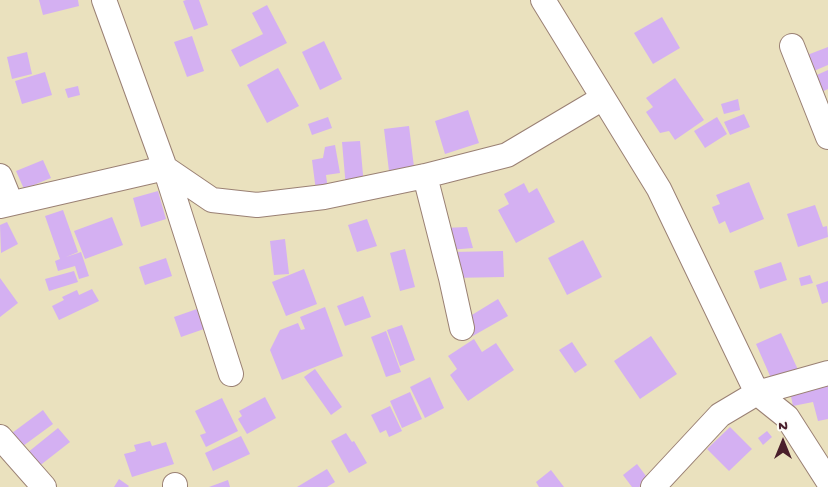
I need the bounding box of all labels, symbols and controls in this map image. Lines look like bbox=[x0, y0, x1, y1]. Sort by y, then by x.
north arrow bbox=[758, 417, 808, 467]
text: N bbox=[778, 418, 788, 435]

